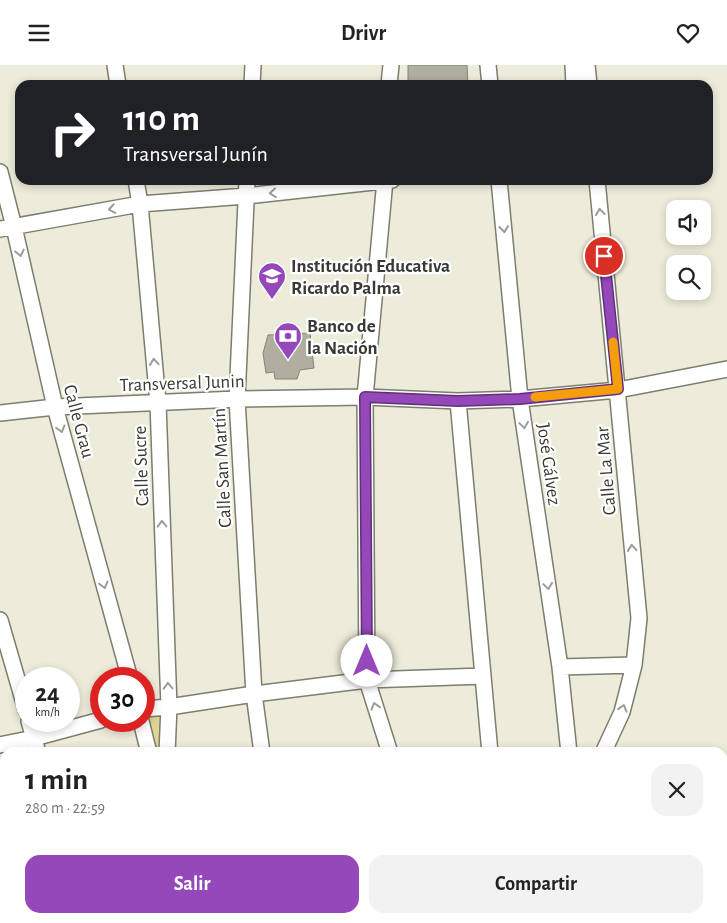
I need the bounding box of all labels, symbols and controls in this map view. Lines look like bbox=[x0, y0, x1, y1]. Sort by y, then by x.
icon: menu bbox=[25, 19, 53, 47]
icon: heart bbox=[674, 19, 702, 47]
text: Drivr bbox=[341, 22, 386, 44]
icon: right bbox=[40, 100, 105, 165]
text: 110 m bbox=[123, 102, 200, 137]
text: Transversal Junín bbox=[123, 143, 268, 165]
one-way arrow bbox=[269, 187, 277, 198]
map controls bbox=[666, 200, 711, 300]
button: sound bbox=[666, 200, 711, 245]
one-way arrow bbox=[108, 203, 116, 213]
one-way arrow bbox=[595, 207, 606, 215]
one-way arrow bbox=[498, 225, 509, 233]
pin bbox=[583, 235, 625, 277]
icon: arrive bbox=[590, 242, 618, 270]
one-way arrow bbox=[14, 249, 25, 258]
button: search bbox=[666, 255, 711, 300]
place label: Institución Educativa Ricardo Palma bbox=[291, 257, 450, 298]
school or university icon: Institución Educativa Ricardo Palma bbox=[257, 261, 287, 300]
place label: Banco de la Nación bbox=[307, 317, 378, 358]
bank icon: Banco de la Nación bbox=[273, 321, 303, 360]
one-way arrow bbox=[149, 357, 160, 365]
street label: Transversal Junin bbox=[119, 372, 245, 395]
street label: Calle Grau bbox=[60, 383, 98, 461]
street label: Calle San Martín bbox=[210, 407, 235, 528]
one-way arrow bbox=[519, 421, 529, 429]
street label: José Gálvez bbox=[533, 422, 564, 507]
one-way arrow bbox=[55, 424, 65, 432]
street label: Calle Sucre bbox=[131, 425, 152, 507]
street label: Calle La Mar bbox=[593, 426, 620, 516]
one-way arrow bbox=[157, 520, 168, 528]
one-way arrow bbox=[627, 543, 638, 551]
one-way arrow bbox=[98, 581, 109, 590]
one-way arrow bbox=[542, 582, 553, 590]
position arrow bbox=[340, 634, 392, 686]
speed limit sign: 30 bbox=[90, 667, 155, 732]
text: 24 bbox=[35, 681, 60, 706]
one-way arrow bbox=[163, 682, 174, 690]
one-way arrow bbox=[371, 702, 381, 711]
one-way arrow bbox=[617, 704, 627, 713]
text: km/h bbox=[35, 706, 60, 718]
button: close bbox=[651, 764, 703, 816]
text: 1 min bbox=[25, 765, 88, 795]
text: 280 m · 22:59 bbox=[25, 800, 105, 816]
button: Salir bbox=[25, 855, 359, 913]
button: Compartir bbox=[369, 855, 703, 913]

